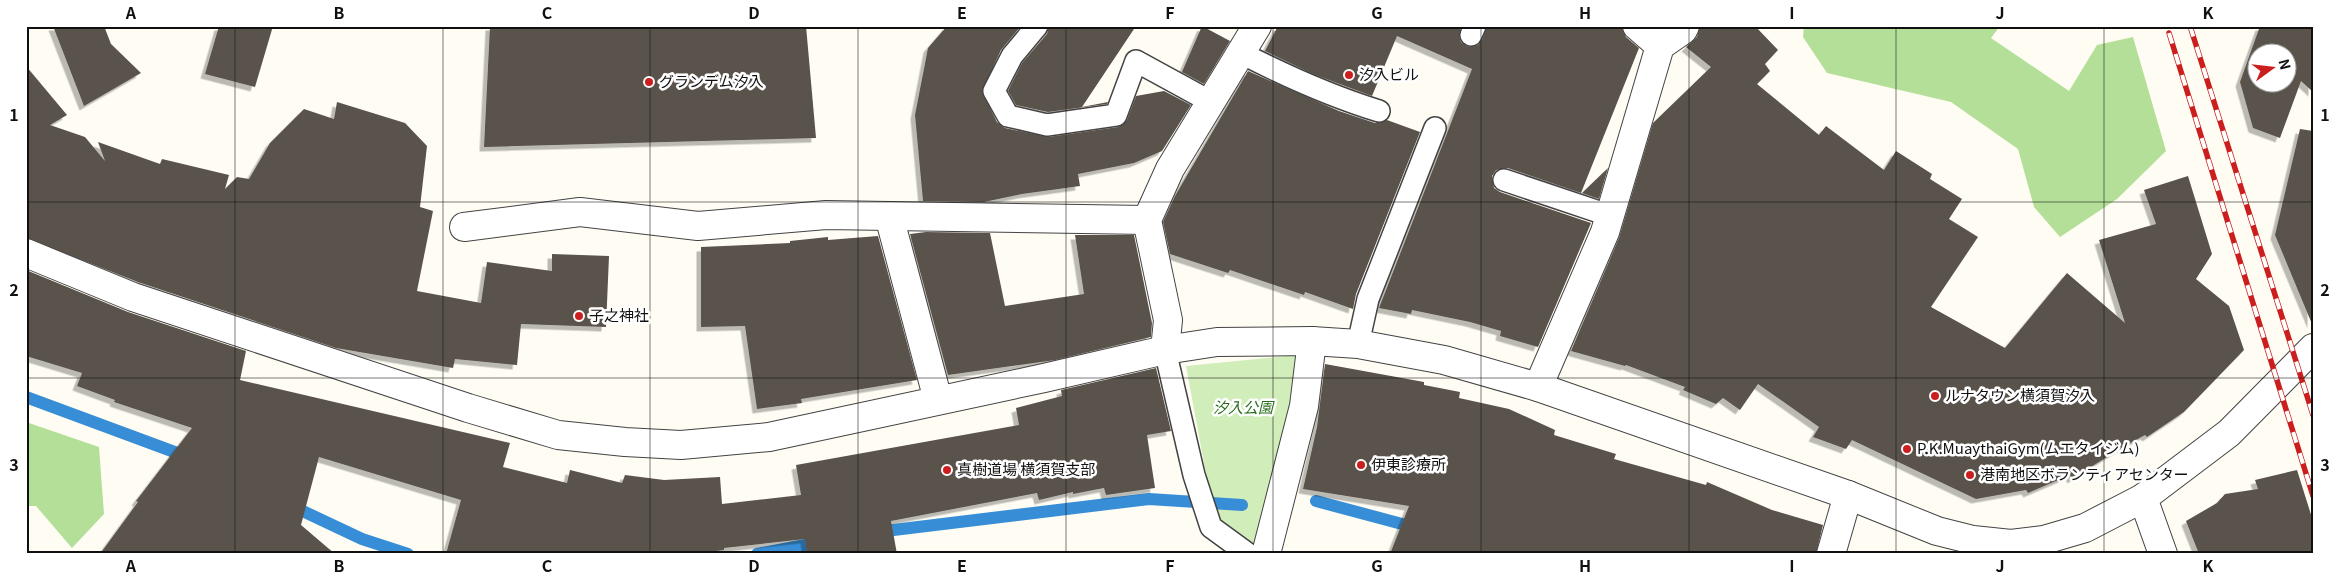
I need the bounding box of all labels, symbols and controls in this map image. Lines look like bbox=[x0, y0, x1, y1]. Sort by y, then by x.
text: A bbox=[125, 0, 137, 24]
text: B bbox=[334, 0, 345, 24]
text: C bbox=[542, 0, 553, 24]
text: D bbox=[748, 0, 760, 24]
text: E bbox=[957, 0, 967, 24]
text: F bbox=[1165, 0, 1175, 24]
text: G bbox=[1371, 0, 1383, 24]
text: H bbox=[1579, 0, 1591, 24]
text: I bbox=[1789, 0, 1795, 24]
text: J bbox=[1995, 0, 2005, 24]
text: K bbox=[2203, 0, 2215, 24]
north arrow bbox=[2246, 42, 2296, 92]
text: N bbox=[2275, 57, 2297, 72]
place label: 汐入ビル bbox=[1359, 63, 1419, 84]
marker: 汐入ビル bbox=[1343, 69, 1355, 81]
place label: グランデム汐入 bbox=[659, 70, 764, 91]
marker: グランデム汐入 bbox=[643, 76, 655, 88]
text: 1 bbox=[9, 102, 19, 126]
text: 1 bbox=[2320, 102, 2330, 126]
text: 2 bbox=[9, 277, 19, 301]
text: 2 bbox=[2320, 277, 2330, 301]
place label: 子之神社 bbox=[589, 304, 649, 325]
marker: 子之神社 bbox=[573, 310, 585, 322]
place label: ルナタウン横須賀汐入 bbox=[1945, 384, 2095, 405]
marker: ルナタウン横須賀汐入 bbox=[1929, 390, 1941, 402]
park label: 汐入公園 bbox=[1213, 396, 1275, 417]
place label: P.K.MuaythaiGym(ムエタイジム) bbox=[1917, 437, 2140, 458]
marker: P.K.MuaythaiGym(ムエタイジム) bbox=[1901, 443, 1913, 455]
text: 3 bbox=[9, 452, 19, 476]
text: 3 bbox=[2320, 452, 2330, 476]
place label: 伊東診療所 bbox=[1371, 453, 1446, 474]
place label: 真樹道場 横須賀支部 bbox=[957, 458, 1095, 479]
marker: 伊東診療所 bbox=[1355, 459, 1367, 471]
place label: 港南地区ボランティアセンター bbox=[1980, 463, 2189, 484]
marker: 真樹道場 横須賀支部 bbox=[941, 464, 953, 476]
marker: 港南地区ボランティアセンター bbox=[1964, 469, 1976, 481]
text: A bbox=[125, 553, 137, 577]
text: B bbox=[334, 553, 345, 577]
text: C bbox=[542, 553, 553, 577]
text: D bbox=[748, 553, 760, 577]
text: E bbox=[957, 553, 967, 577]
text: F bbox=[1165, 553, 1175, 577]
text: G bbox=[1371, 553, 1383, 577]
text: H bbox=[1579, 553, 1591, 577]
text: I bbox=[1789, 553, 1795, 577]
text: J bbox=[1995, 553, 2005, 577]
text: K bbox=[2203, 553, 2215, 577]

